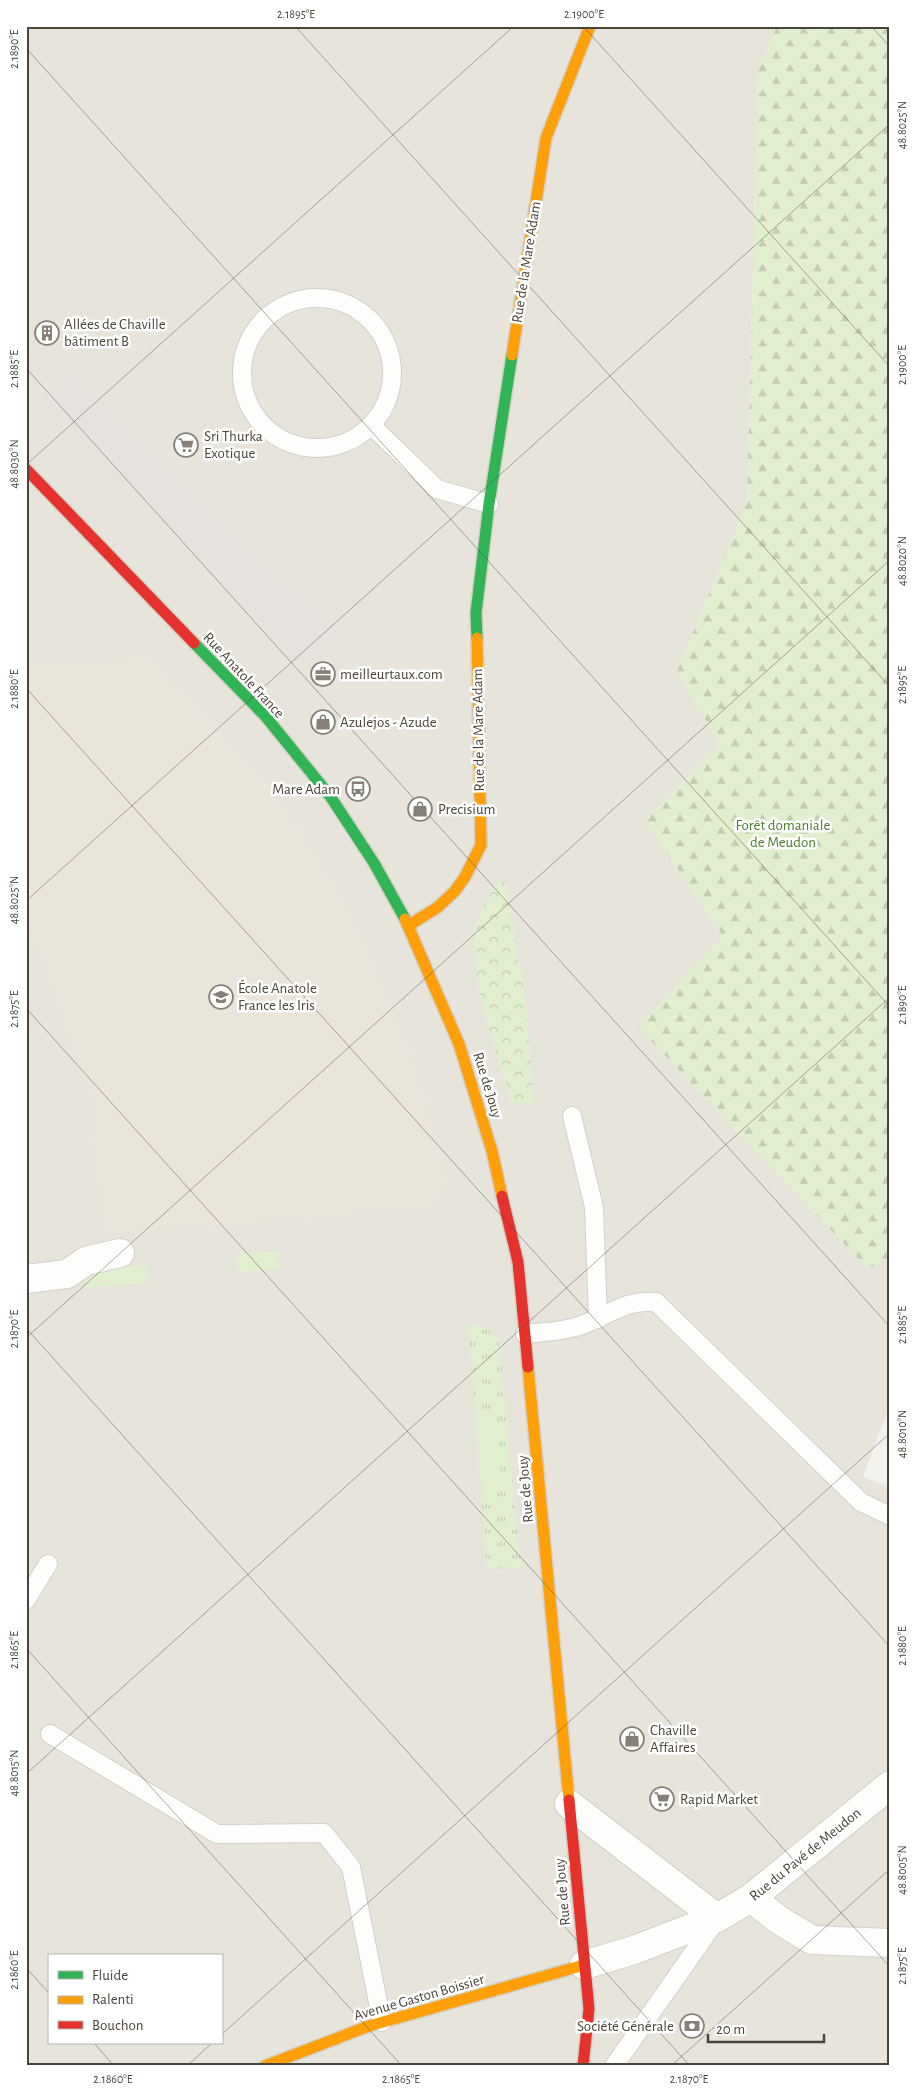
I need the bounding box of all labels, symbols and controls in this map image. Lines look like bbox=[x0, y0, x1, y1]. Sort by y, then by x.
text: 2.1895°E bbox=[277, 8, 315, 20]
text: 2.1900°E bbox=[564, 8, 604, 20]
text: 2.1890°E bbox=[8, 29, 20, 69]
text: 48.8025°N bbox=[896, 101, 908, 149]
street label: Rue de la Mare Adam bbox=[509, 200, 544, 324]
place label: Allées de Chaville bâtiment B bbox=[64, 317, 166, 349]
building icon: Allées de Chaville bâtiment B bbox=[34, 320, 60, 346]
text: 2.1900°E bbox=[896, 345, 908, 385]
text: 2.1885°E bbox=[8, 350, 20, 388]
place label: Sri Thurka Exotique bbox=[204, 429, 263, 461]
supermarket icon: Sri Thurka Exotique bbox=[173, 432, 199, 458]
text: 48.8030°N bbox=[8, 439, 20, 489]
text: 48.8020°N bbox=[896, 536, 908, 586]
street label: Rue Anatole France bbox=[200, 630, 287, 721]
office icon: meilleurtaux.com bbox=[310, 661, 336, 687]
text: 2.1895°E bbox=[896, 666, 908, 704]
place label: meilleurtaux.com bbox=[340, 667, 443, 682]
street label: Rue de la Mare Adam bbox=[470, 668, 487, 792]
text: 2.1880°E bbox=[8, 669, 20, 709]
shop icon: Azulejos - Azude bbox=[310, 709, 336, 735]
place label: Azulejos - Azude bbox=[340, 715, 437, 730]
bus stop icon: Mare Adam bbox=[345, 776, 371, 802]
place label: Mare Adam bbox=[272, 782, 340, 797]
shop icon: Precisium bbox=[407, 796, 433, 822]
place label: Precisium bbox=[438, 802, 495, 817]
park label: Forêt domaniale de Meudon bbox=[736, 818, 831, 850]
text: 48.8025°N bbox=[8, 876, 20, 924]
place label: École Anatole France les Iris bbox=[238, 979, 317, 1013]
school or university icon: École Anatole France les Iris bbox=[208, 984, 234, 1010]
text: 2.1890°E bbox=[896, 985, 908, 1025]
text: 2.1875°E bbox=[8, 990, 20, 1028]
street label: Rue de Jouy bbox=[470, 1051, 505, 1120]
text: 2.1885°E bbox=[896, 1306, 908, 1344]
text: 2.1870°E bbox=[8, 1309, 20, 1348]
text: 48.8010°N bbox=[896, 1410, 908, 1458]
street label: Rue de Jouy bbox=[515, 1454, 536, 1523]
text: 2.1880°E bbox=[896, 1626, 908, 1666]
text: 2.1865°E bbox=[8, 1631, 20, 1669]
place label: Chaville Affaires bbox=[650, 1723, 697, 1755]
shop icon: Chaville Affaires bbox=[619, 1726, 645, 1752]
text: 48.8015°N bbox=[8, 1749, 20, 1797]
supermarket icon: Rapid Market bbox=[649, 1786, 675, 1812]
place label: Rapid Market bbox=[680, 1792, 758, 1807]
street label: Rue du Pavé de Meudon bbox=[747, 1805, 864, 1904]
text: 48.8005°N bbox=[896, 1845, 908, 1895]
street label: Rue de Jouy bbox=[552, 1857, 573, 1926]
text: 2.1875°E bbox=[896, 1947, 908, 1985]
text: 2.1860°E bbox=[8, 1950, 20, 1990]
legend bbox=[48, 1954, 222, 2044]
text: Fluide bbox=[92, 1968, 128, 1983]
street label: Avenue Gaston Boissier bbox=[352, 1972, 486, 2023]
text: Ralenti bbox=[92, 1992, 134, 2007]
scale bar bbox=[708, 2012, 825, 2044]
bank icon: Société Générale bbox=[679, 2013, 705, 2039]
text: Bouchon bbox=[92, 2018, 143, 2033]
place label: Société Générale bbox=[577, 2019, 674, 2034]
text: 20 m bbox=[716, 2022, 745, 2037]
text: 2.1860°E bbox=[93, 2073, 133, 2085]
text: 2.1865°E bbox=[382, 2073, 420, 2085]
text: 2.1870°E bbox=[670, 2073, 709, 2085]

